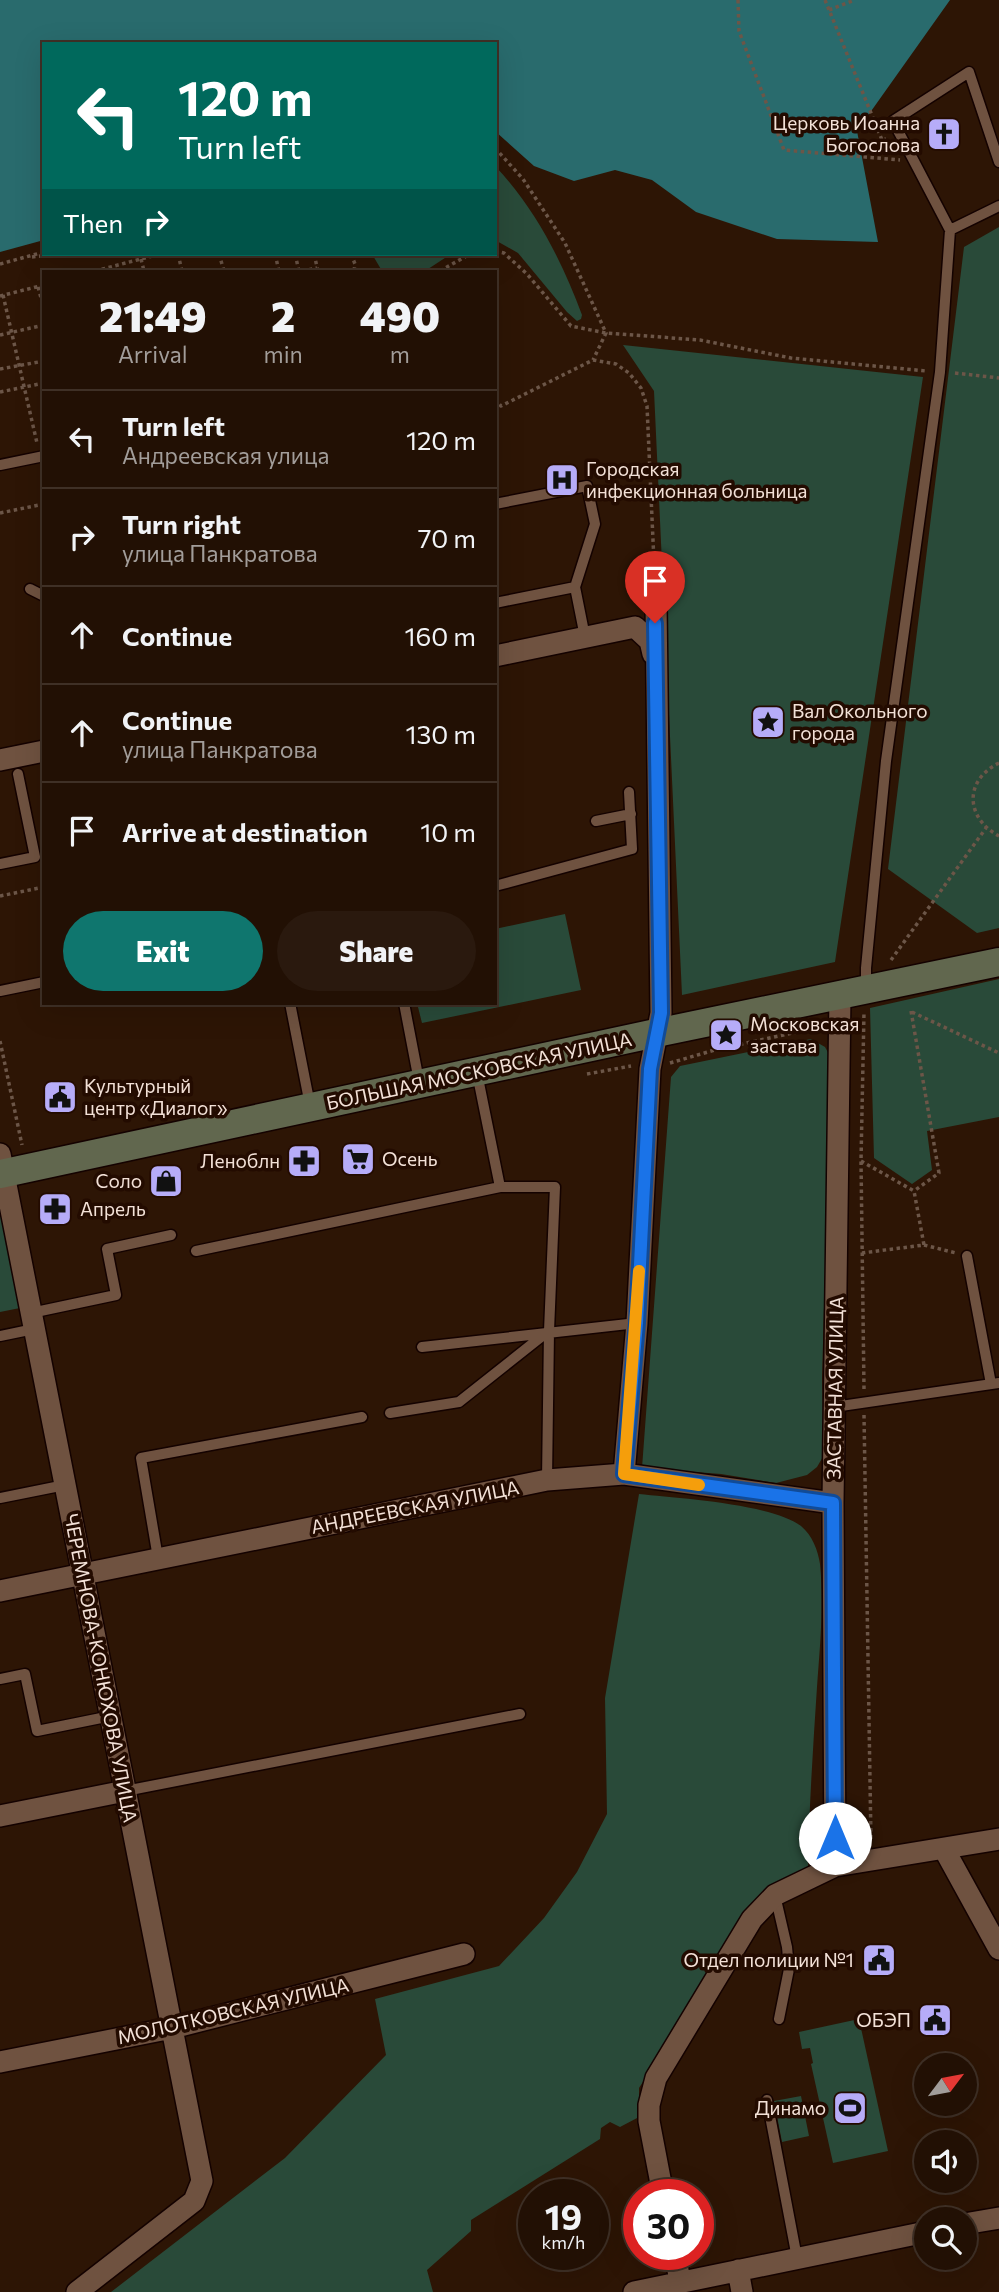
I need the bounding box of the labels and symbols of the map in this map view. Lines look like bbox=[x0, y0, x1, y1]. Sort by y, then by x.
place label: Церковь Иоанна Богослова bbox=[773, 111, 920, 156]
church icon: Церковь Иоанна Богослова bbox=[925, 115, 963, 153]
place label: Городская инфекционная больница bbox=[586, 457, 807, 502]
hospital icon: Городская инфекционная больница bbox=[543, 461, 581, 499]
pin bbox=[625, 551, 685, 623]
place label: Вал Окольного города bbox=[792, 699, 928, 744]
place icon: Вал Окольного города bbox=[749, 703, 787, 741]
place label: Московская застава bbox=[750, 1012, 859, 1057]
place icon: Московская застава bbox=[707, 1016, 745, 1054]
street label: БОЛЬШАЯ МОСКОВСКАЯ УЛИЦА bbox=[324, 1027, 634, 1114]
place label: Культурный центр «Диалог» bbox=[84, 1074, 228, 1119]
public building icon: Культурный центр «Диалог» bbox=[41, 1078, 79, 1116]
supermarket icon: Осень bbox=[339, 1140, 377, 1178]
pharmacy icon: Леноблн bbox=[285, 1142, 323, 1180]
place label: Осень bbox=[382, 1147, 438, 1170]
place label: Леноблн bbox=[200, 1149, 280, 1172]
shop icon: Соло bbox=[147, 1162, 185, 1200]
place label: Соло bbox=[95, 1169, 142, 1192]
pharmacy icon: Апрель bbox=[36, 1190, 74, 1228]
place label: Апрель bbox=[80, 1197, 146, 1220]
street label: ЗАСТАВНАЯ УЛИЦА bbox=[821, 1296, 848, 1480]
street label: АНДРЕЕВСКАЯ УЛИЦА bbox=[309, 1475, 521, 1538]
street label: ЧЕРЕМНОВА-КОНЮХОВА УЛИЦА bbox=[60, 1512, 143, 1824]
position arrow bbox=[798, 1801, 872, 1875]
public building icon: Отдел полиции №1 bbox=[860, 1941, 898, 1979]
place label: Отдел полиции №1 bbox=[683, 1948, 854, 1971]
street label: МОЛОТКОВСКАЯ УЛИЦА bbox=[115, 1973, 351, 2048]
public building icon: ОБЭП bbox=[916, 2001, 954, 2039]
place label: ОБЭП bbox=[856, 2008, 911, 2031]
north arrow bbox=[914, 2053, 976, 2116]
sports icon: Динамо bbox=[831, 2089, 869, 2127]
place label: Динамо bbox=[755, 2096, 826, 2119]
speed limit sign: 30 bbox=[623, 2179, 714, 2270]

